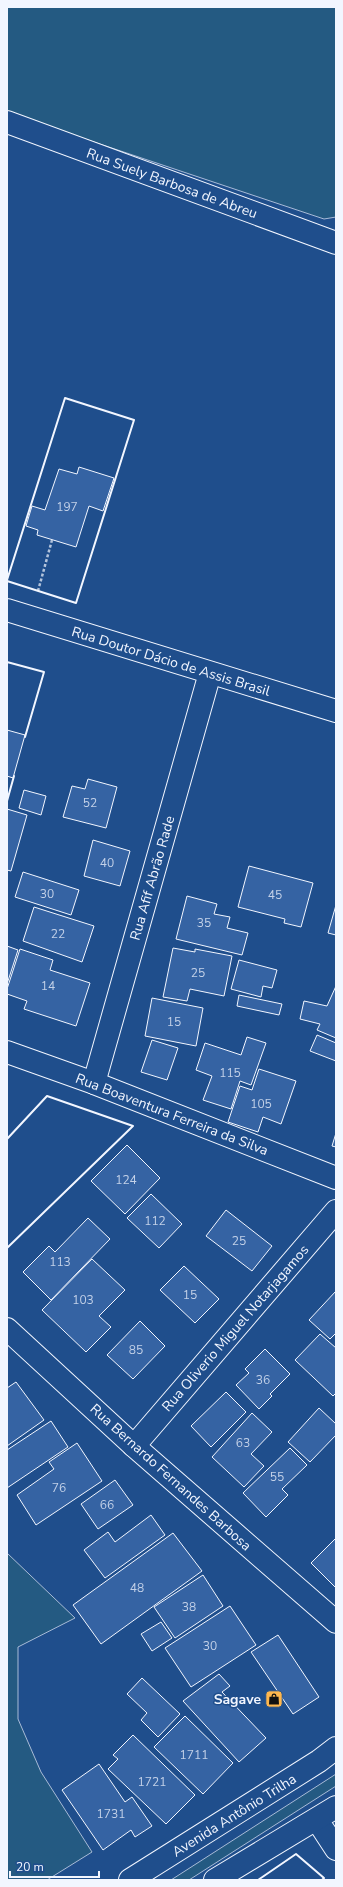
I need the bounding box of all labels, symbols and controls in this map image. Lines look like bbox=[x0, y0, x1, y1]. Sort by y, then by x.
street label: Rua Suely Barbosa de Abreu bbox=[84, 144, 260, 223]
house number: 197 bbox=[56, 499, 78, 515]
street label: Rua Doutor Dácio de Assis Brasil bbox=[69, 622, 273, 701]
house number: 52 bbox=[83, 795, 97, 811]
street label: Rua Afif Abrão Rade bbox=[126, 814, 179, 943]
house number: 40 bbox=[100, 855, 114, 871]
house number: 30 bbox=[40, 886, 54, 902]
house number: 45 bbox=[268, 887, 282, 903]
house number: 35 bbox=[197, 915, 211, 931]
house number: 22 bbox=[51, 926, 65, 942]
house number: 25 bbox=[191, 965, 205, 981]
house number: 14 bbox=[41, 978, 55, 994]
house number: 15 bbox=[167, 1014, 181, 1030]
house number: 115 bbox=[219, 1065, 241, 1081]
street label: Rua Boaventura Ferreira da Silva bbox=[73, 1069, 271, 1160]
house number: 105 bbox=[250, 1096, 272, 1112]
house number: 124 bbox=[115, 1172, 137, 1188]
house number: 112 bbox=[144, 1213, 166, 1229]
house number: 25 bbox=[232, 1233, 246, 1249]
street label: Rua Oliverio Miguel Notarjagamos bbox=[158, 1241, 313, 1416]
house number: 113 bbox=[49, 1254, 71, 1270]
house number: 15 bbox=[183, 1287, 197, 1303]
house number: 103 bbox=[72, 1292, 94, 1308]
house number: 85 bbox=[129, 1342, 143, 1358]
house number: 36 bbox=[256, 1372, 270, 1388]
street label: Rua Bernardo Fernandes Barbosa bbox=[86, 1400, 255, 1555]
house number: 63 bbox=[236, 1435, 250, 1451]
house number: 55 bbox=[270, 1469, 284, 1485]
house number: 76 bbox=[52, 1480, 66, 1496]
house number: 66 bbox=[100, 1497, 114, 1513]
house number: 48 bbox=[130, 1580, 144, 1596]
house number: 38 bbox=[182, 1599, 196, 1615]
house number: 30 bbox=[203, 1638, 217, 1654]
shop icon: Sagave bbox=[264, 1689, 284, 1709]
place label: Sagave bbox=[214, 1690, 261, 1709]
house number: 1711 bbox=[180, 1747, 208, 1763]
street label: Avenida Antônio Trilha bbox=[168, 1769, 300, 1861]
house number: 1721 bbox=[138, 1774, 166, 1790]
house number: 1731 bbox=[97, 1806, 125, 1822]
scale bar bbox=[10, 1853, 99, 1879]
text: 20 m bbox=[16, 1859, 44, 1875]

